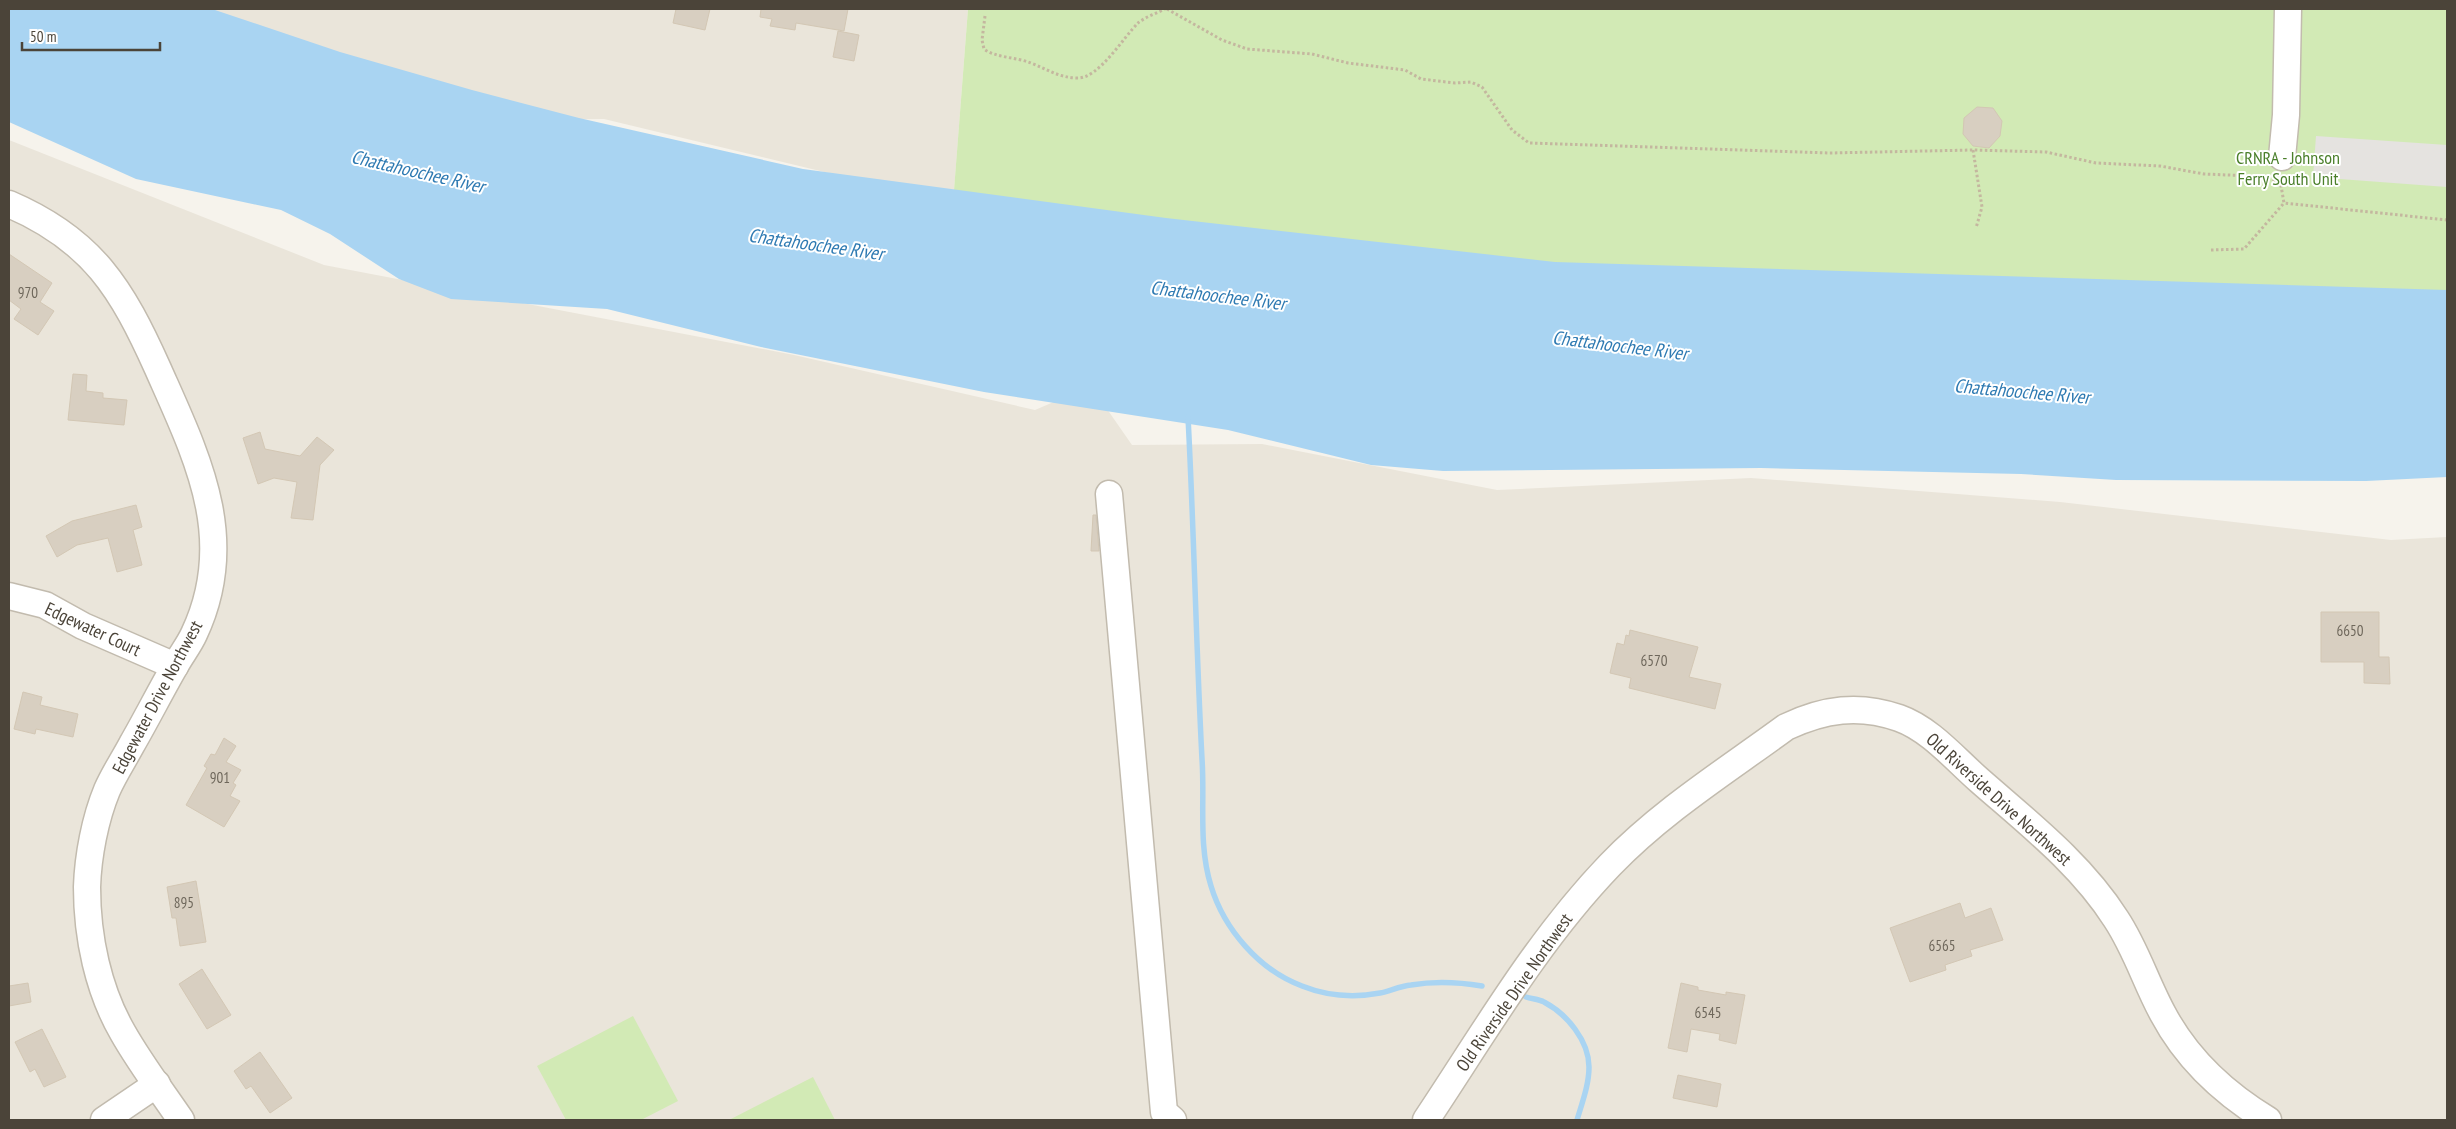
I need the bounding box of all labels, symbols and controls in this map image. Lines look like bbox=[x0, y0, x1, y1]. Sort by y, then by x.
scale bar bbox=[22, 20, 160, 52]
text: 50 m bbox=[30, 27, 56, 46]
water label: Chattahoochee River bbox=[349, 144, 490, 199]
park label: CRNRA - Johnson Ferry South Unit bbox=[2236, 146, 2340, 190]
water label: Chattahoochee River bbox=[747, 223, 888, 266]
water label: Chattahoochee River bbox=[1149, 275, 1290, 316]
house number: 970 bbox=[18, 283, 38, 302]
water label: Chattahoochee River bbox=[1551, 325, 1692, 366]
water label: Chattahoochee River bbox=[1953, 373, 2093, 409]
street label: Edgewater Court bbox=[41, 597, 145, 661]
street label: Edgewater Drive Northwest bbox=[107, 616, 207, 778]
house number: 6650 bbox=[2336, 621, 2364, 640]
house number: 6570 bbox=[1640, 651, 1668, 670]
street label: Old Riverside Drive Northwest bbox=[1922, 728, 2076, 870]
house number: 901 bbox=[210, 768, 230, 787]
house number: 895 bbox=[174, 893, 194, 912]
street label: Old Riverside Drive Northwest bbox=[1451, 908, 1577, 1076]
house number: 6565 bbox=[1928, 936, 1956, 955]
house number: 6545 bbox=[1694, 1003, 1722, 1022]

